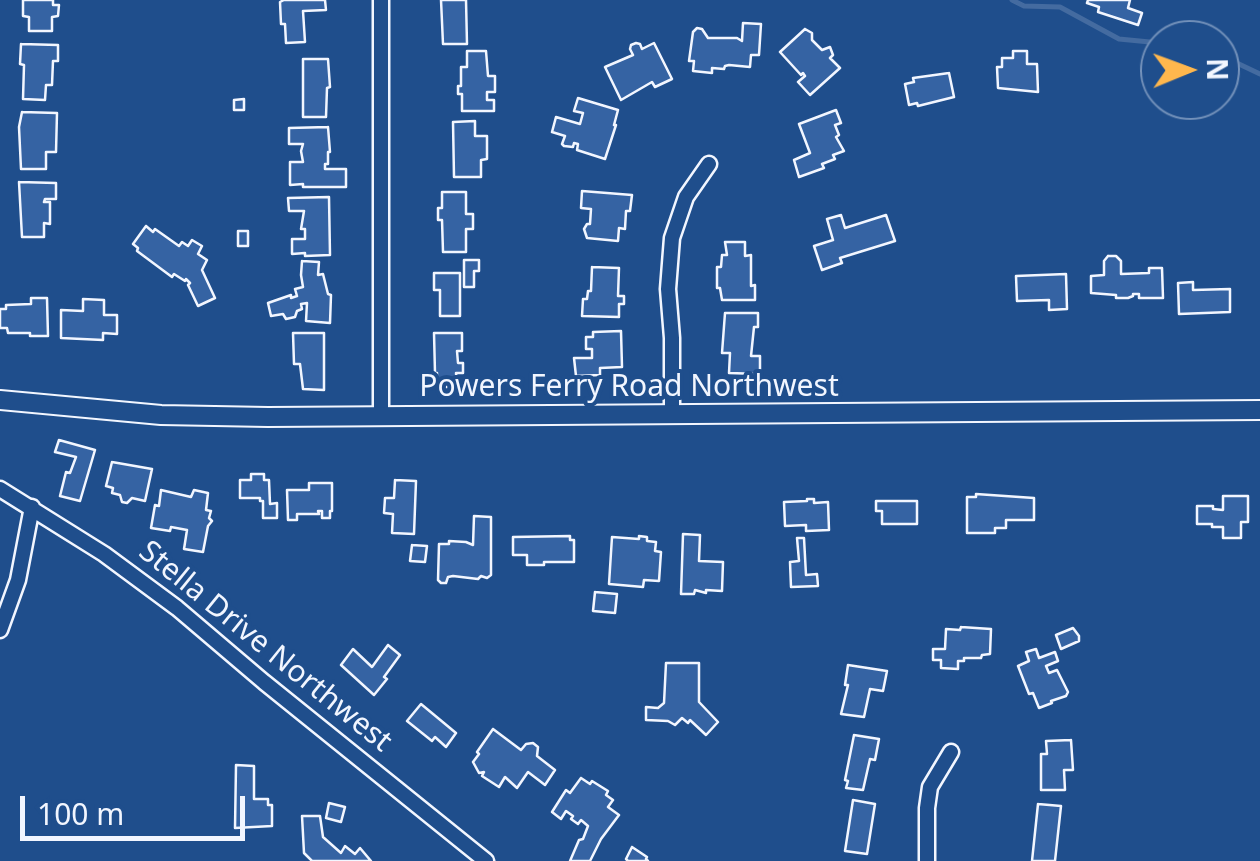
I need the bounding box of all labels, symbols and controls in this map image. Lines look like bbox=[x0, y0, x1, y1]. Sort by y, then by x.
north arrow bbox=[1140, 20, 1240, 120]
text: N bbox=[1199, 58, 1237, 81]
street label: Powers Ferry Road Northwest bbox=[419, 369, 839, 405]
street label: Stella Drive Northwest bbox=[131, 534, 399, 760]
scale bar bbox=[25, 776, 250, 838]
text: 100 m bbox=[37, 793, 124, 834]

